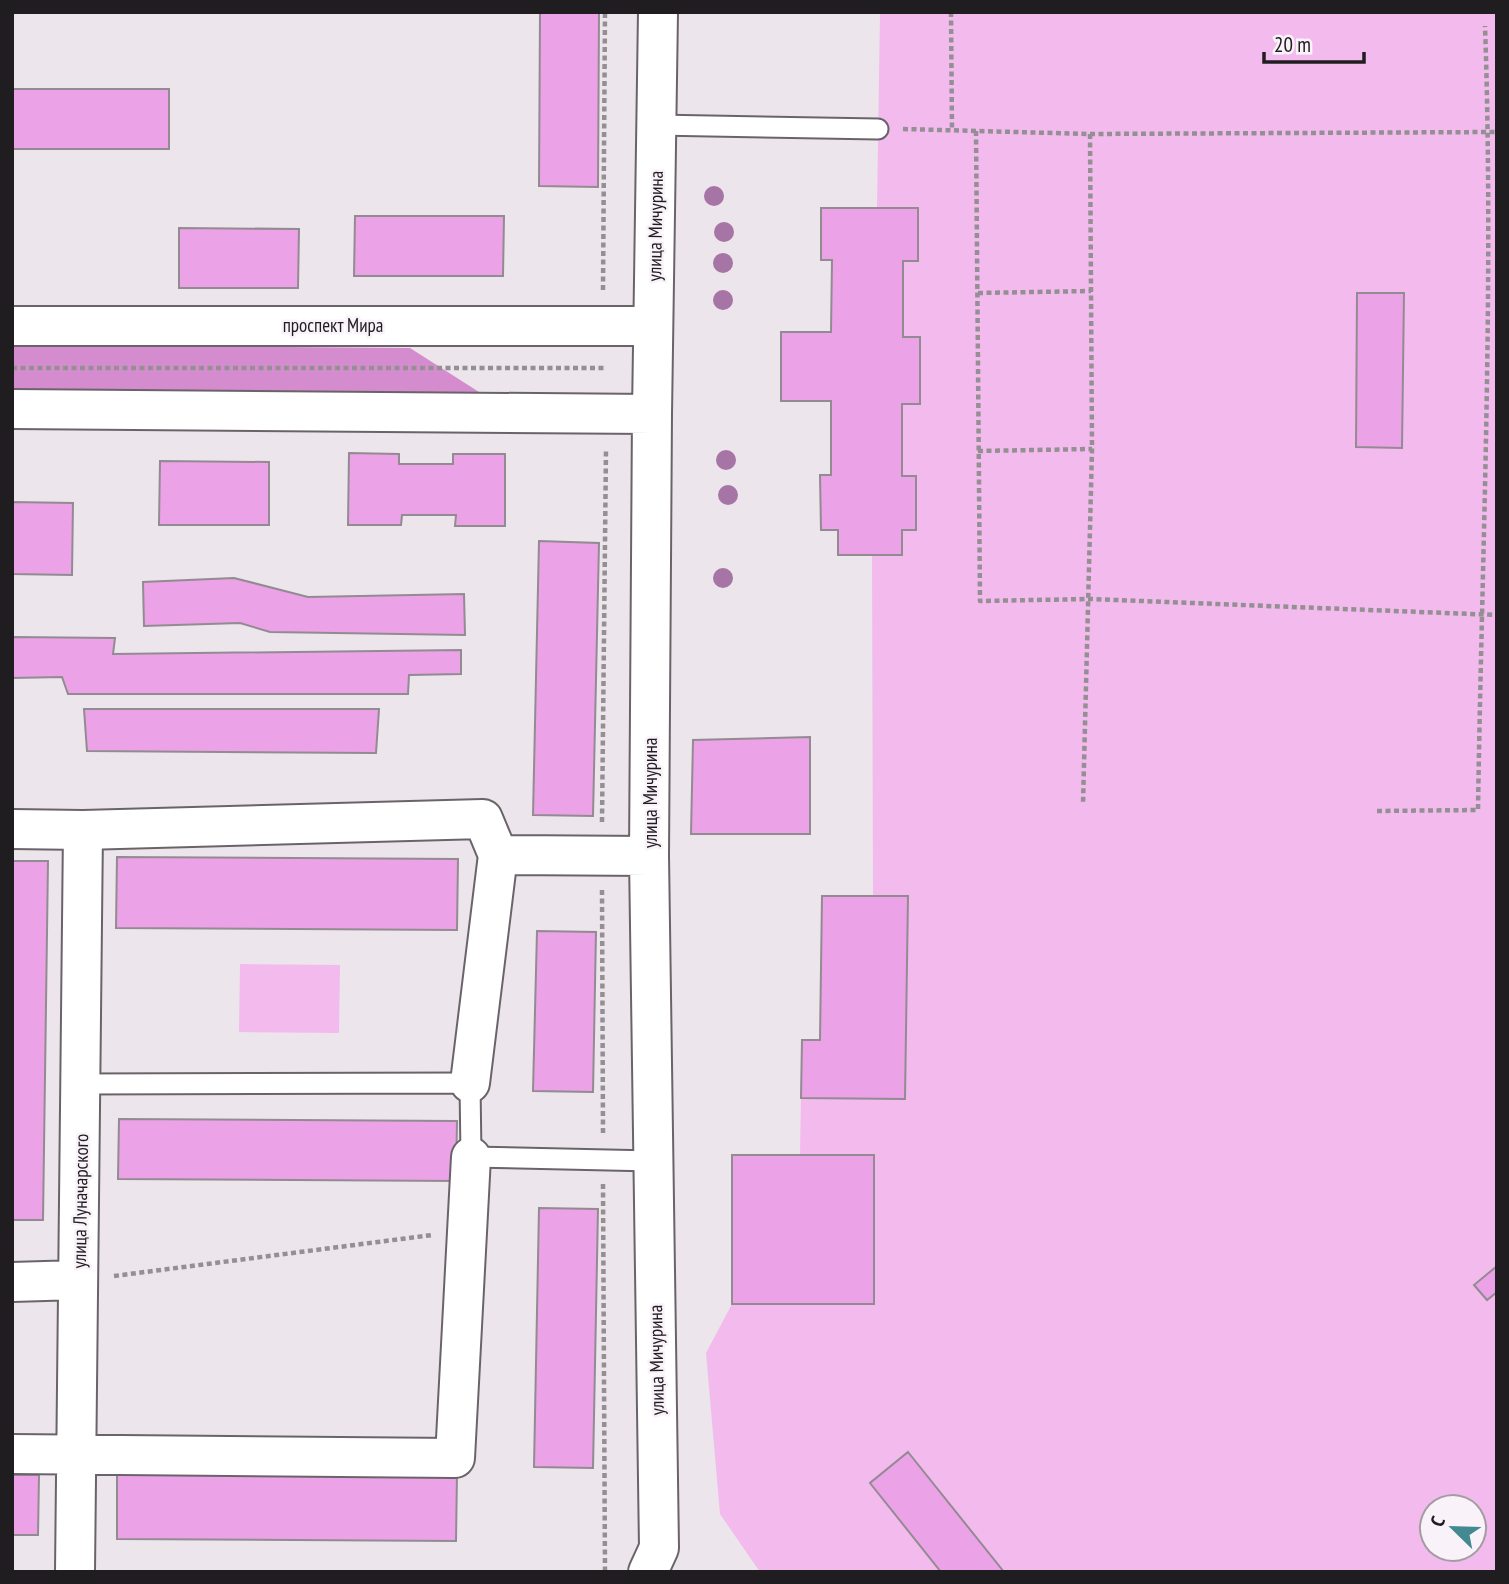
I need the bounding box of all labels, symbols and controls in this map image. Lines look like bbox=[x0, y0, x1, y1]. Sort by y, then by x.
scale bar bbox=[1264, 21, 1364, 65]
text: 20 m bbox=[1274, 31, 1311, 58]
street label: улица Мичурина bbox=[642, 171, 668, 281]
street label: проспект Мира bbox=[283, 313, 383, 337]
street label: улица Мичурина bbox=[638, 738, 662, 848]
street label: улица Луначарского bbox=[67, 1133, 93, 1269]
street label: улица Мичурина bbox=[643, 1305, 669, 1415]
north arrow bbox=[1418, 1493, 1488, 1563]
text: С bbox=[1425, 1512, 1450, 1530]

